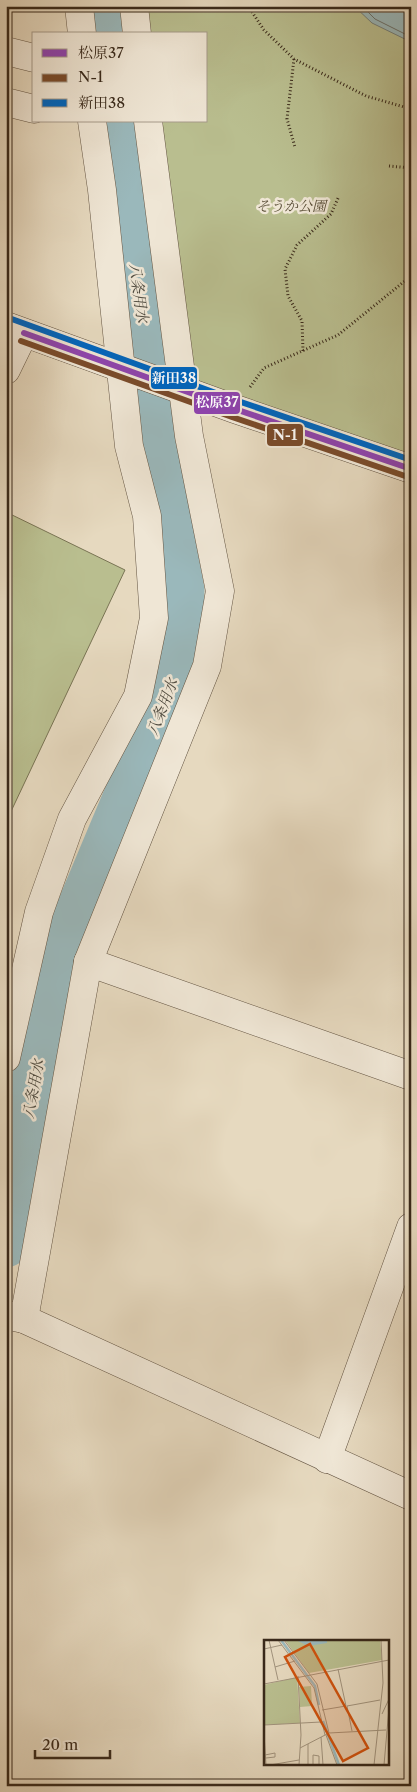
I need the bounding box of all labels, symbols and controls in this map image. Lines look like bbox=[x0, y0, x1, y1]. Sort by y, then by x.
legend bbox=[32, 32, 208, 122]
text: 松原37 bbox=[78, 43, 124, 62]
text: N-1 bbox=[78, 67, 104, 86]
text: 新田38 bbox=[78, 93, 125, 112]
park label: そうか公園 bbox=[256, 197, 328, 215]
water label: 八条用水 bbox=[125, 262, 153, 326]
line badge: 新田38 bbox=[150, 366, 198, 390]
text: 新田38 bbox=[152, 369, 196, 387]
line badge: 松原37 bbox=[193, 391, 241, 415]
text: 松原37 bbox=[195, 393, 239, 411]
line badge: N-1 bbox=[266, 423, 304, 447]
text: N-1 bbox=[273, 426, 298, 444]
water label: 八条用水 bbox=[142, 674, 182, 738]
water label: 八条用水 bbox=[18, 1056, 48, 1120]
inset map bbox=[264, 1640, 390, 1764]
scale bar bbox=[35, 1727, 110, 1759]
text: 20 m bbox=[42, 1735, 78, 1754]

